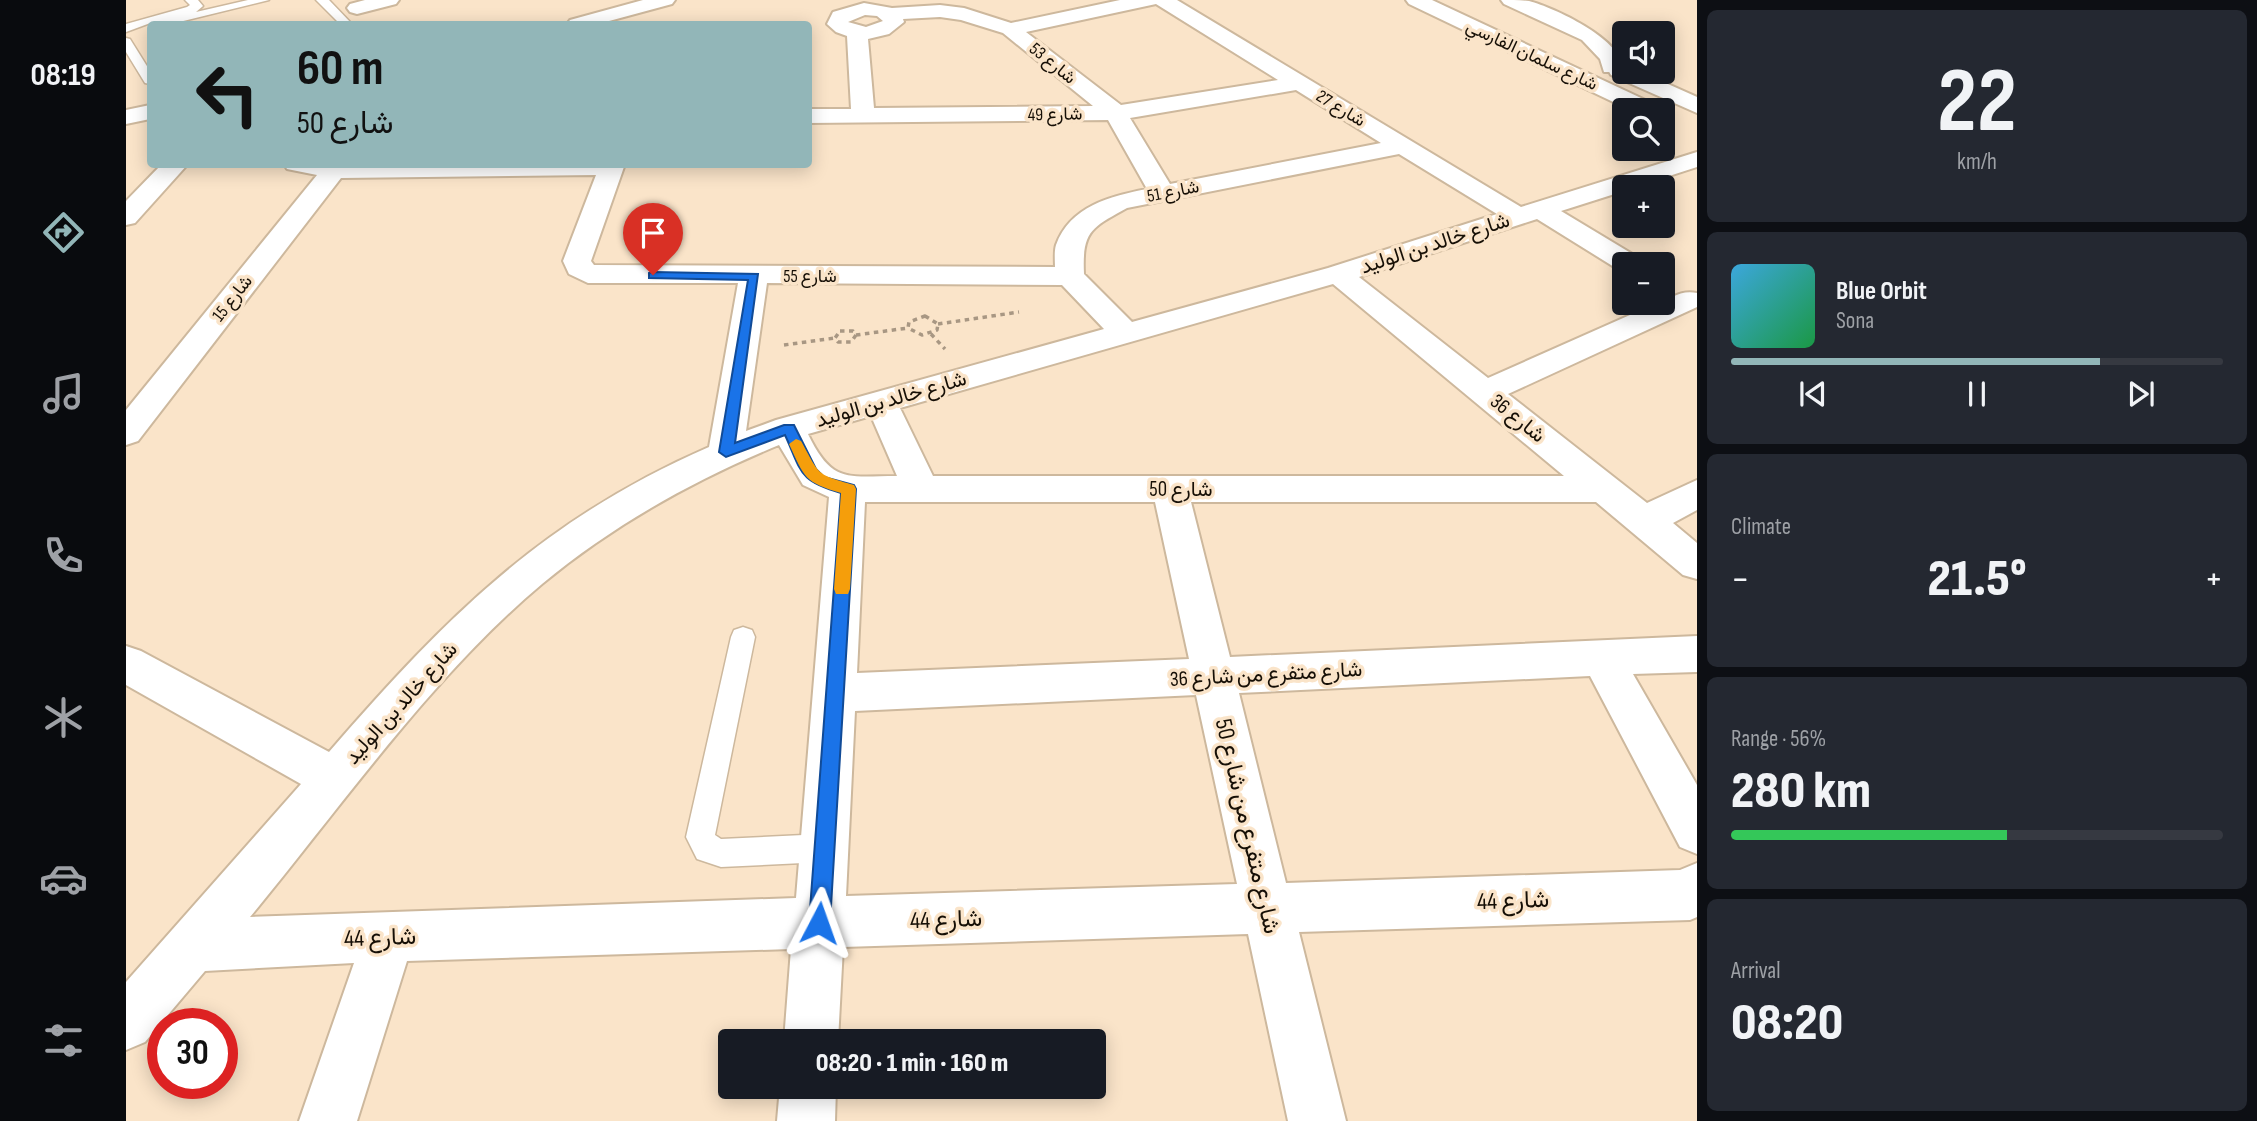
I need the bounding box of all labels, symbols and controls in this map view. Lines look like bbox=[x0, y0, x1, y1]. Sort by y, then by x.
street label: شارع سلمان الفارسي bbox=[1461, 16, 1601, 99]
map controls bbox=[1612, 21, 1675, 315]
button: sound bbox=[1612, 21, 1675, 84]
street label: شارع 53 bbox=[1025, 38, 1080, 89]
text: 60 m bbox=[297, 40, 384, 99]
text: 22 bbox=[1937, 48, 2017, 157]
icon: left bbox=[182, 49, 273, 140]
text: 08:19 bbox=[30, 56, 96, 95]
street label: شارع 27 bbox=[1312, 86, 1369, 132]
button: search bbox=[1612, 98, 1675, 161]
text: شارع 50 bbox=[297, 104, 394, 143]
street label: شارع 49 bbox=[1028, 104, 1083, 126]
text: km/h bbox=[1957, 148, 1997, 176]
button: + bbox=[1612, 175, 1675, 238]
street label: شارع 51 bbox=[1145, 176, 1201, 208]
pin bbox=[623, 203, 683, 275]
icon: directions bbox=[39, 208, 88, 257]
street label: شارع خالد بن الوليد bbox=[1357, 208, 1513, 280]
icon: arrive bbox=[634, 214, 672, 252]
button: − bbox=[1612, 252, 1675, 315]
street label: شارع 55 bbox=[783, 266, 837, 288]
street label: شارع 15 bbox=[208, 271, 258, 326]
text: Blue Orbit bbox=[1836, 276, 1927, 307]
text: Sona bbox=[1836, 307, 1874, 335]
street label: شارع خالد بن الوليد bbox=[813, 366, 970, 434]
icon: music bbox=[39, 369, 88, 418]
icon: previous bbox=[1794, 375, 1832, 413]
icon: pause bbox=[1958, 375, 1996, 413]
icon: next bbox=[2122, 375, 2160, 413]
street label: شارع 36 bbox=[1484, 389, 1550, 449]
street label: شارع 50 bbox=[1149, 477, 1213, 503]
text: Climate bbox=[1731, 513, 1791, 541]
icon: phone bbox=[39, 531, 88, 580]
text: 21.5° bbox=[1927, 548, 2027, 611]
text: − bbox=[1731, 557, 1750, 602]
text: + bbox=[2204, 557, 2223, 602]
street label: شارع خالد بن الوليد bbox=[340, 637, 463, 770]
street label: شارع متفرع من شارع 36 bbox=[1169, 657, 1363, 693]
icon: climate bbox=[39, 693, 88, 742]
street label: شارع متفرع من شارع 50 bbox=[1208, 716, 1286, 937]
text: Range · 56% bbox=[1731, 725, 1826, 753]
text: 280 km bbox=[1731, 760, 1871, 823]
icon: car bbox=[39, 854, 88, 903]
street label: شارع 44 bbox=[1476, 885, 1550, 917]
position arrow bbox=[782, 886, 856, 960]
street label: شارع 44 bbox=[909, 904, 983, 936]
street label: شارع 44 bbox=[343, 922, 417, 954]
text: Arrival bbox=[1731, 957, 1780, 985]
text: 08:20 bbox=[1731, 992, 1843, 1055]
speed limit sign: 30 bbox=[147, 1008, 238, 1099]
icon: filters bbox=[39, 1016, 88, 1065]
text: 08:20 · 1 min · 160 m bbox=[816, 1048, 1008, 1079]

